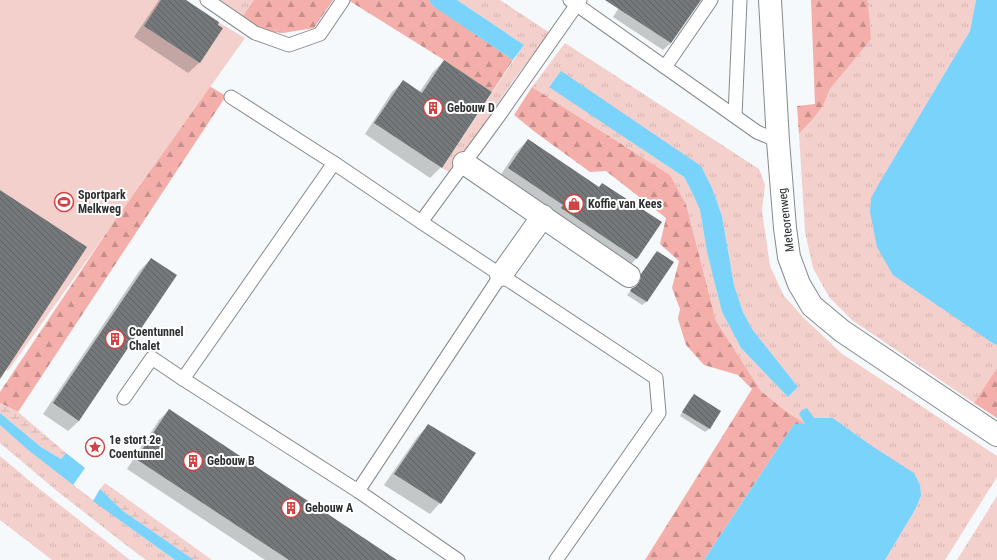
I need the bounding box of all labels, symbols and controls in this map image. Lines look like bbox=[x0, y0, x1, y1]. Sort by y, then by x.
building icon: Gebouw D bbox=[422, 97, 444, 119]
place label: Gebouw D bbox=[447, 101, 495, 115]
street label: Meteorenweg bbox=[775, 187, 797, 253]
place label: Sportpark Melkweg bbox=[78, 188, 126, 216]
sports icon: Sportpark Melkweg bbox=[53, 191, 75, 213]
shop icon: Koffie van Kees bbox=[563, 193, 585, 215]
place label: Koffie van Kees bbox=[588, 197, 662, 211]
place label: Coentunnel Chalet bbox=[129, 325, 184, 353]
building icon: Coentunnel Chalet bbox=[104, 328, 126, 350]
place label: 1e stort 2e Coentunnel bbox=[109, 433, 164, 461]
place icon: 1e stort 2e Coentunnel bbox=[84, 436, 106, 458]
building icon: Gebouw B bbox=[182, 450, 204, 472]
place label: Gebouw B bbox=[207, 454, 255, 468]
building icon: Gebouw A bbox=[280, 497, 302, 519]
place label: Gebouw A bbox=[305, 501, 354, 515]

